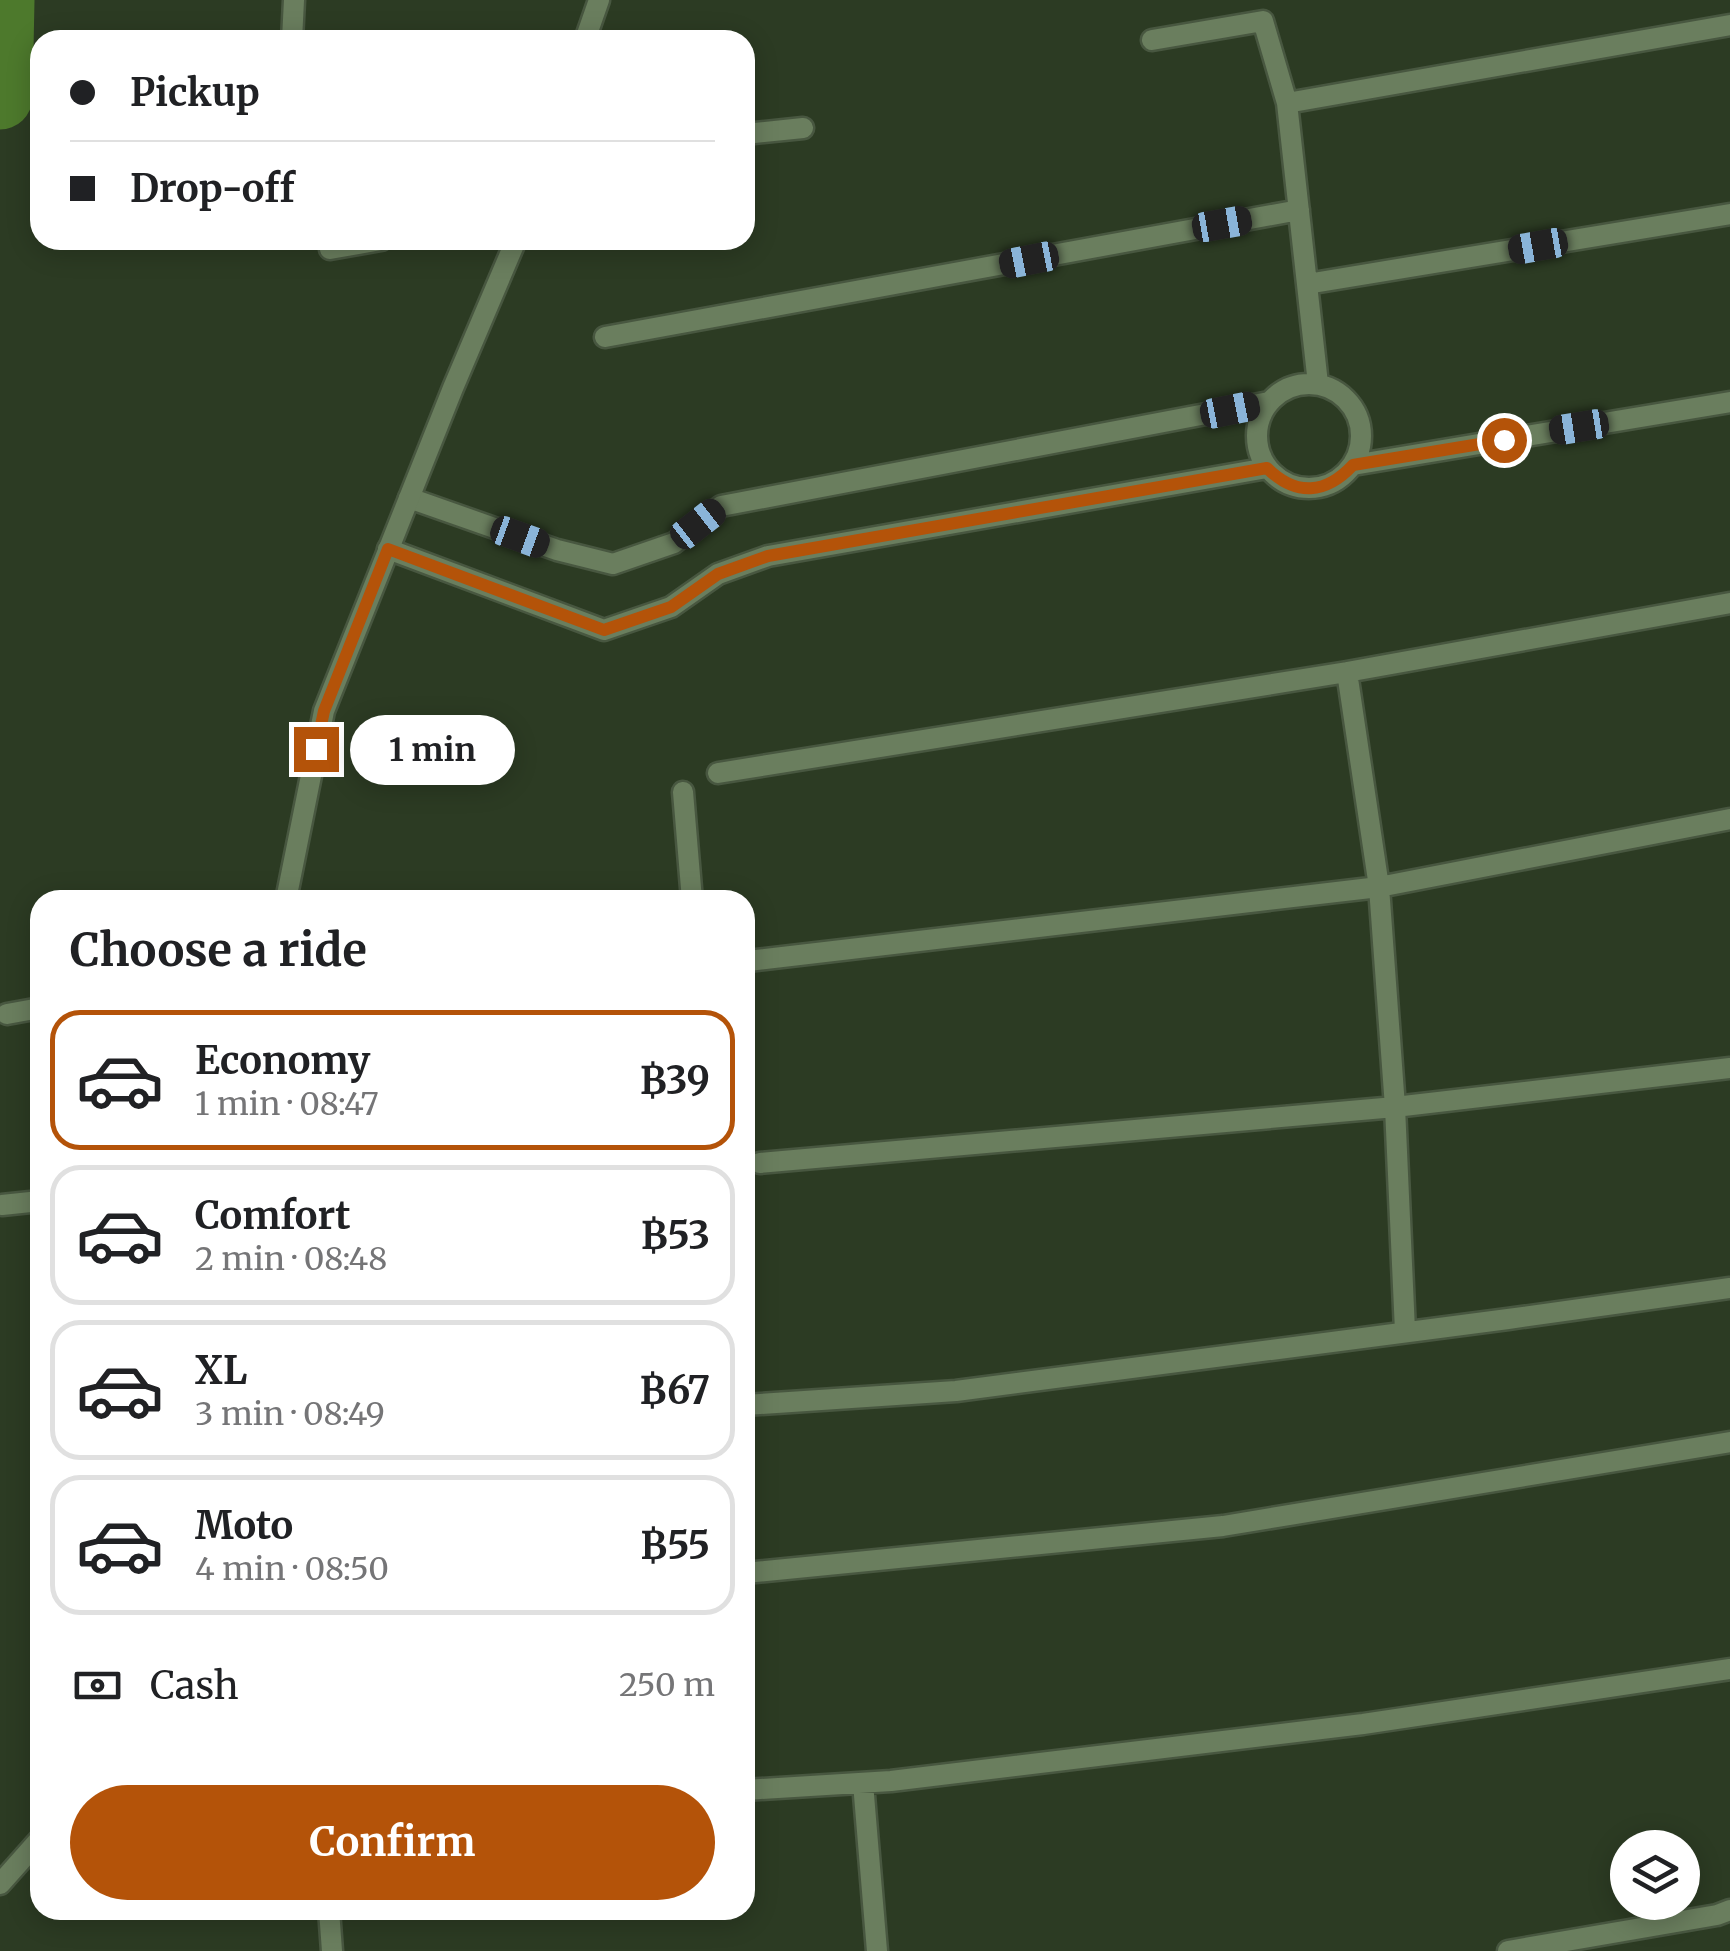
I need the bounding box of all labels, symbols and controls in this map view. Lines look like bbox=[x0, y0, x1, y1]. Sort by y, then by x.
text: Pickup bbox=[130, 69, 260, 116]
text: Drop-off bbox=[130, 165, 295, 212]
car bbox=[1190, 204, 1254, 244]
car bbox=[1506, 226, 1570, 266]
car bbox=[997, 240, 1061, 280]
car bbox=[1198, 390, 1262, 430]
car bbox=[1547, 407, 1611, 447]
route start bbox=[1482, 418, 1527, 463]
car bbox=[665, 494, 731, 554]
car bbox=[487, 513, 553, 561]
callout: 1 min bbox=[351, 714, 516, 784]
route end bbox=[294, 727, 339, 772]
text: 1 min bbox=[389, 730, 476, 770]
text: Choose a ride bbox=[70, 922, 367, 978]
icon: car bbox=[75, 1035, 165, 1125]
text: Economy bbox=[195, 1037, 370, 1084]
text: ฿39 bbox=[640, 1057, 710, 1104]
text: 1 min · 08:47 bbox=[195, 1084, 379, 1124]
icon: car bbox=[75, 1190, 165, 1280]
text: Comfort bbox=[195, 1192, 351, 1239]
text: ฿53 bbox=[641, 1212, 710, 1259]
text: 2 min · 08:48 bbox=[195, 1239, 387, 1279]
icon: car bbox=[75, 1345, 165, 1435]
text: XL bbox=[195, 1347, 247, 1394]
text: ฿67 bbox=[640, 1367, 710, 1414]
text: 3 min · 08:49 bbox=[195, 1394, 385, 1434]
icon: car bbox=[75, 1500, 165, 1590]
text: Moto bbox=[195, 1502, 293, 1549]
text: ฿55 bbox=[641, 1522, 710, 1569]
text: 4 min · 08:50 bbox=[195, 1549, 389, 1589]
icon: cash bbox=[70, 1658, 125, 1713]
text: Cash bbox=[150, 1662, 239, 1709]
text: 250 m bbox=[619, 1665, 715, 1705]
button: Confirm bbox=[70, 1785, 715, 1900]
map controls bbox=[1610, 1830, 1700, 1920]
button: layers bbox=[1610, 1830, 1700, 1920]

